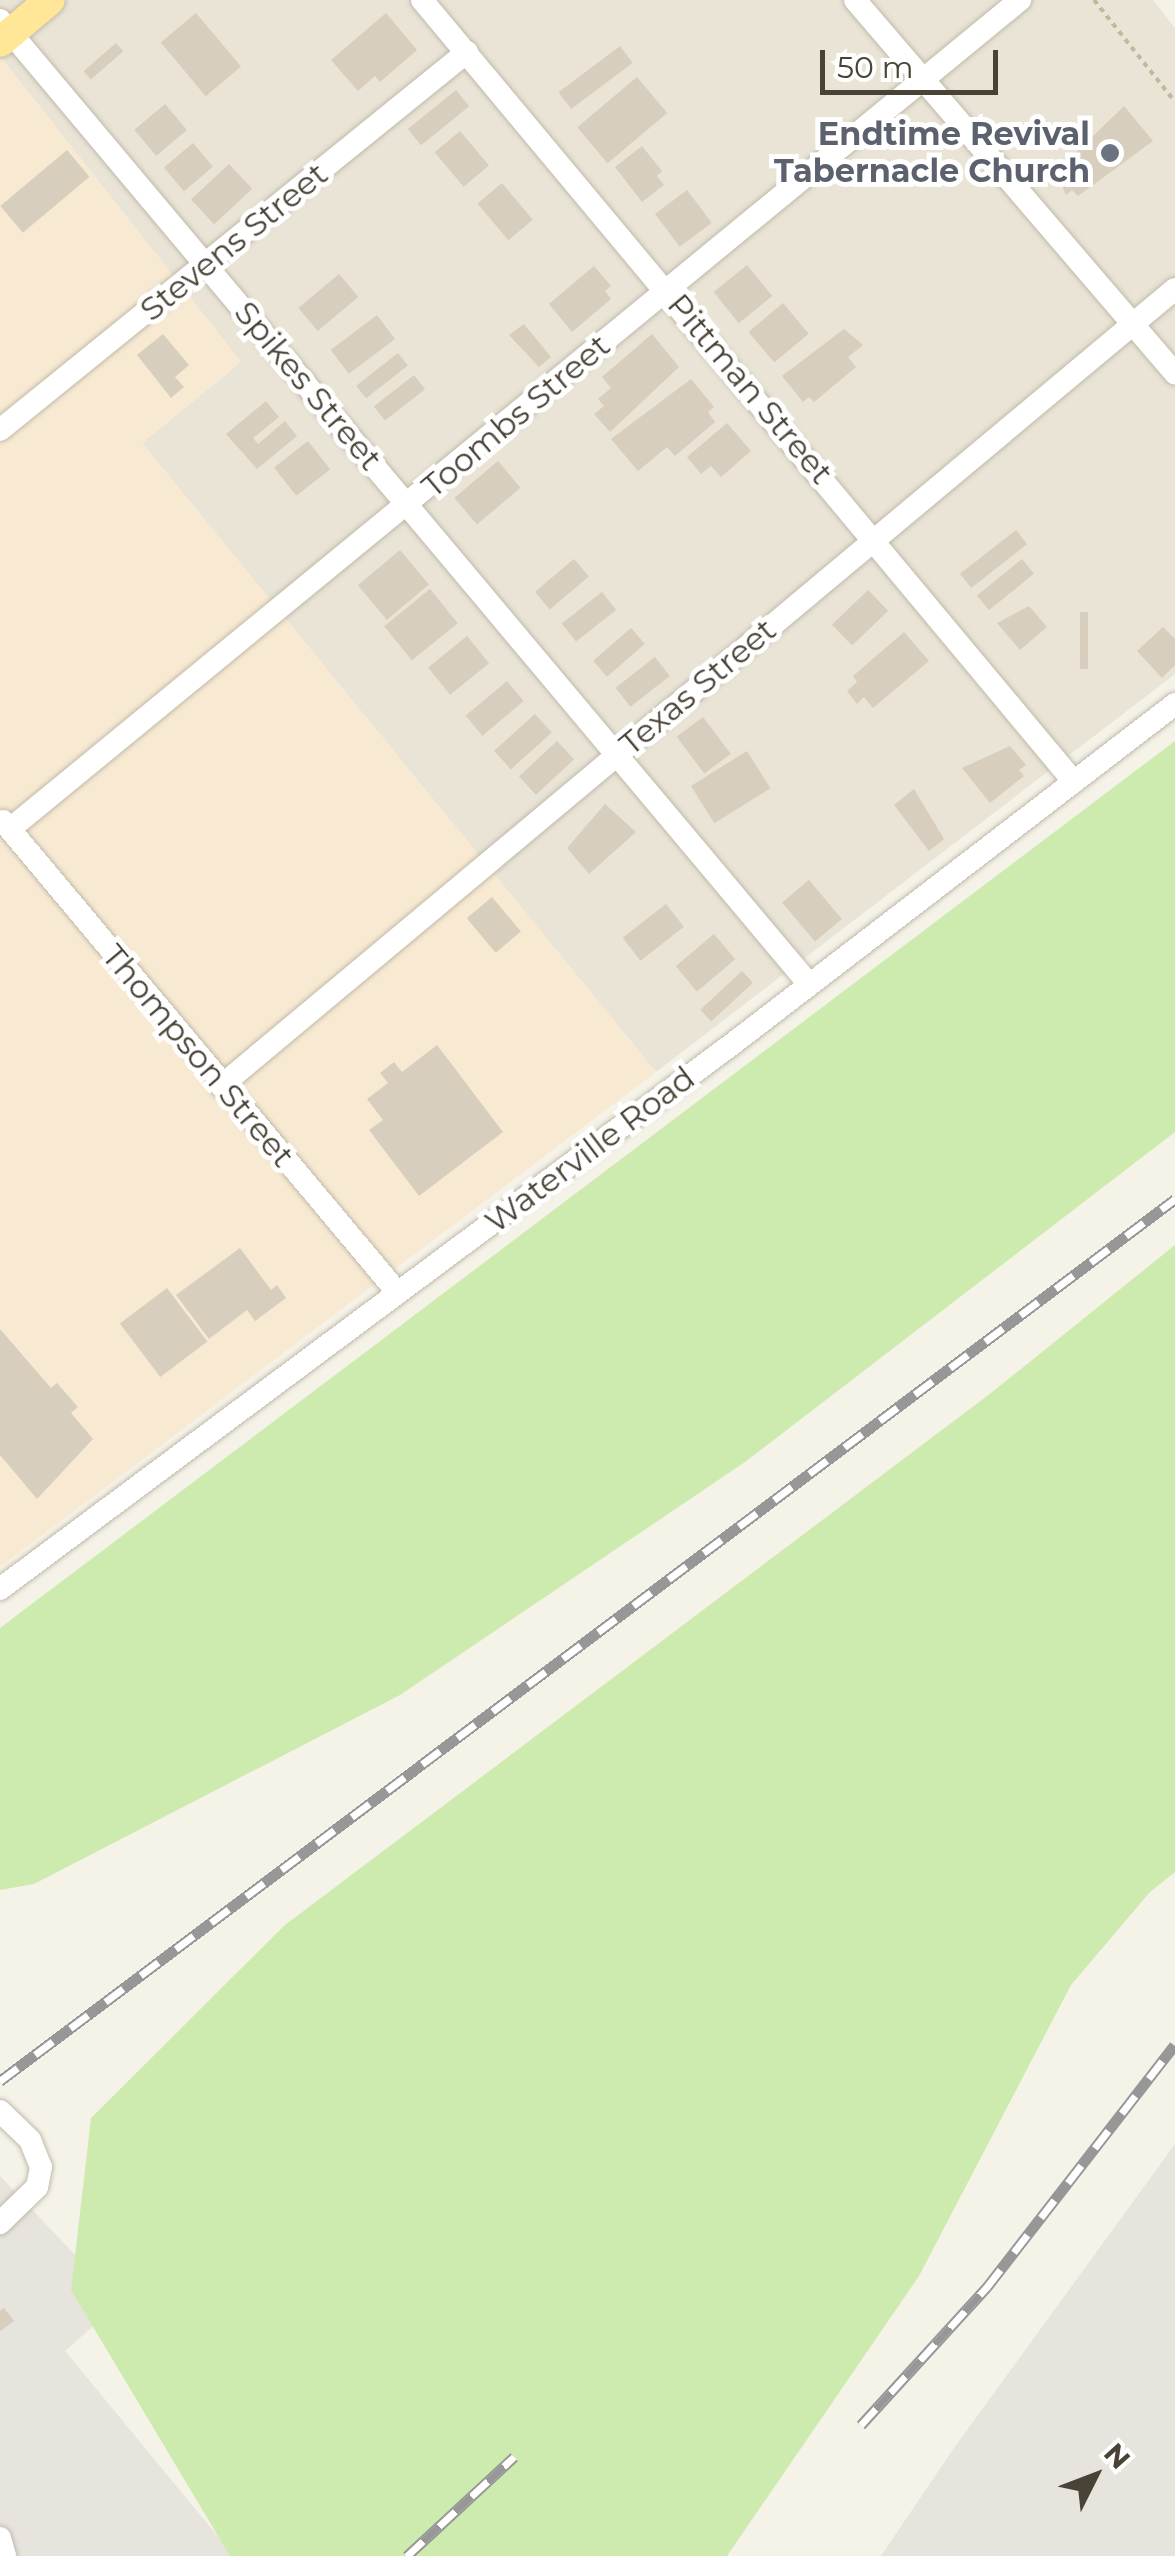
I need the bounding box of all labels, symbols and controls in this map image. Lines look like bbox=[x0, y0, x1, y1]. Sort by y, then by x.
scale bar bbox=[825, 30, 1002, 92]
text: 50 m bbox=[837, 49, 914, 86]
place label: Endtime Revival Tabernacle Church bbox=[774, 116, 1090, 191]
marker: Endtime Revival Tabernacle Church bbox=[1099, 142, 1121, 164]
street label: Stevens Street bbox=[133, 155, 335, 329]
street label: Pittman Street bbox=[659, 286, 841, 492]
street label: Spikes Street bbox=[226, 294, 390, 478]
street label: Toombs Street bbox=[414, 326, 618, 506]
street label: Texas Street bbox=[612, 611, 784, 763]
street label: Thompson Street bbox=[94, 937, 302, 1175]
street label: Waterville Road bbox=[478, 1059, 702, 1241]
north arrow bbox=[1045, 2426, 1145, 2526]
text: N bbox=[1097, 2436, 1137, 2476]

